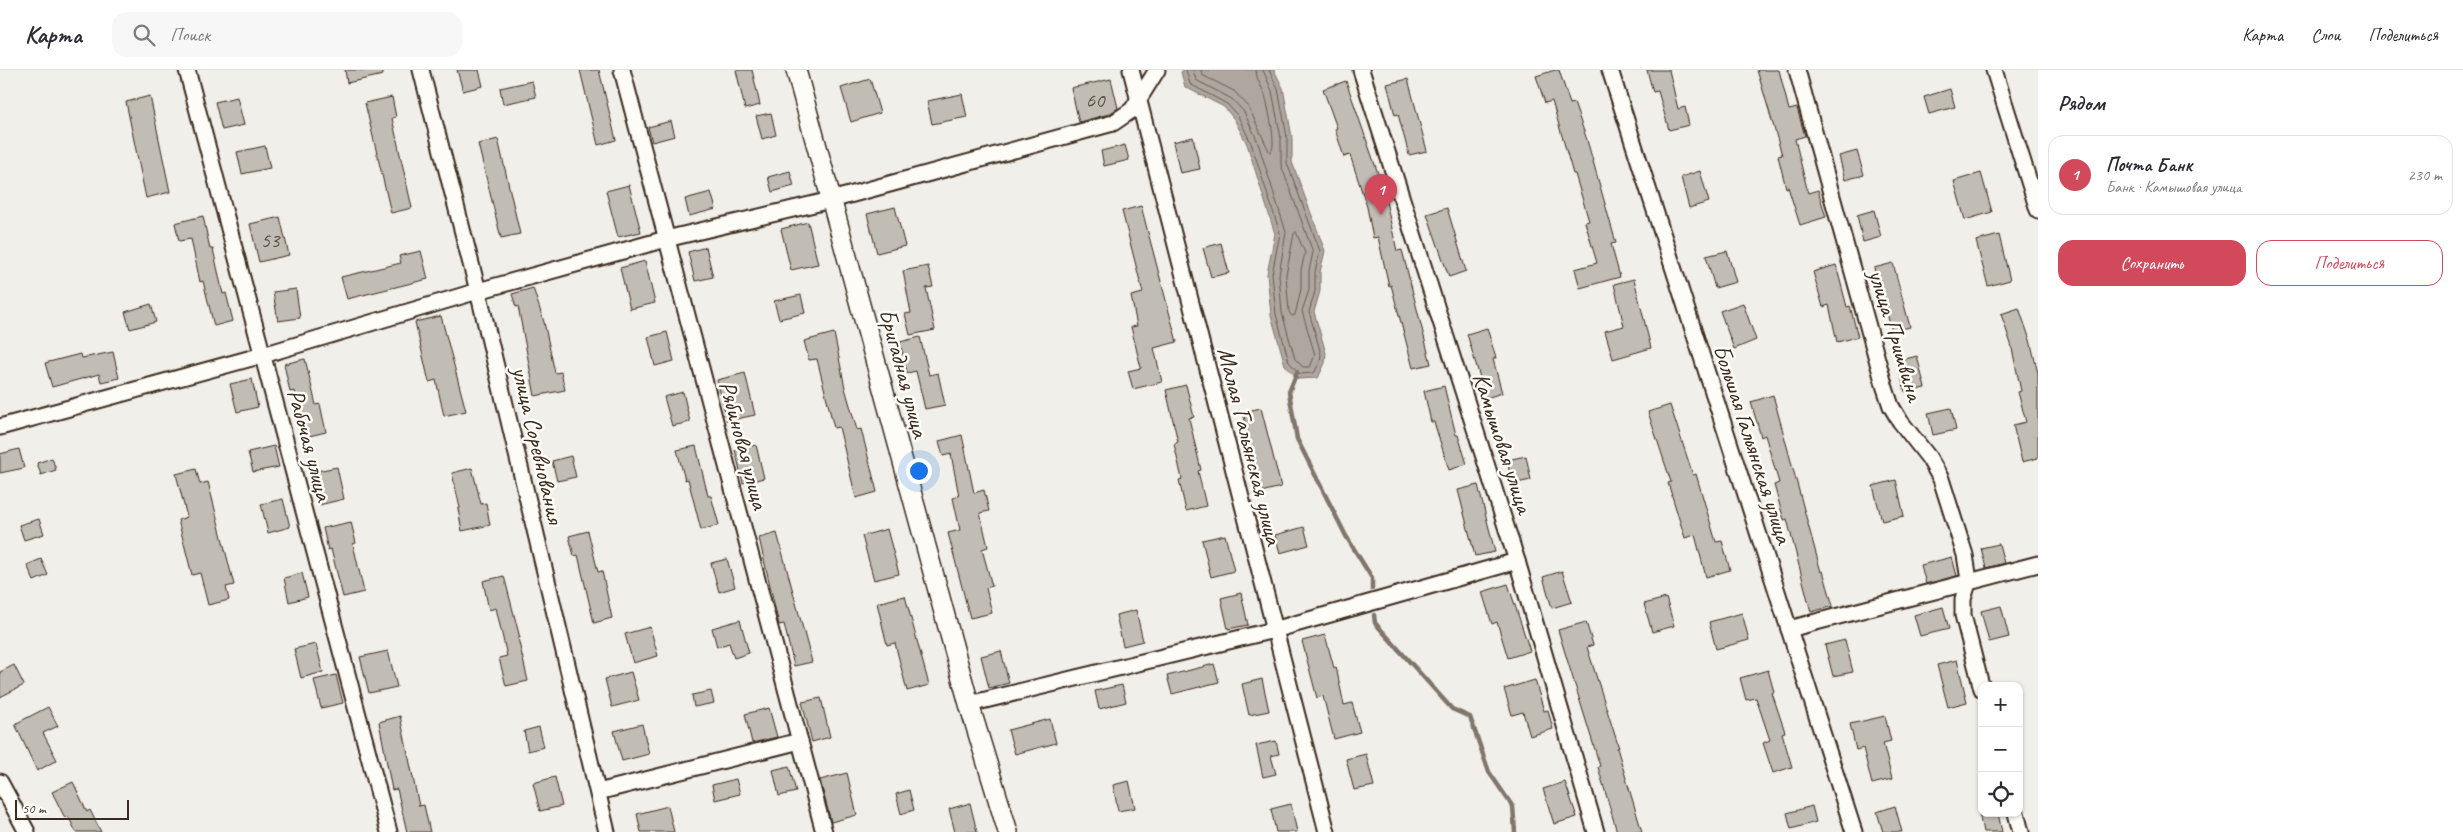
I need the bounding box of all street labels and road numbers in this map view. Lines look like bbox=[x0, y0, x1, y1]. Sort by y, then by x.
street label: улица Пришвина bbox=[1861, 264, 1931, 406]
street label: Бригадная улица bbox=[872, 305, 936, 442]
street label: Большая Гальянская улица bbox=[1707, 341, 1800, 549]
street label: Малая Гальянская улица bbox=[1211, 344, 1289, 549]
street label: улица Соревнования bbox=[505, 362, 571, 528]
street label: Камышовая улица bbox=[1466, 369, 1540, 519]
street label: Рябиновая улица bbox=[712, 378, 776, 514]
street label: Рабочая улица bbox=[281, 386, 340, 506]

